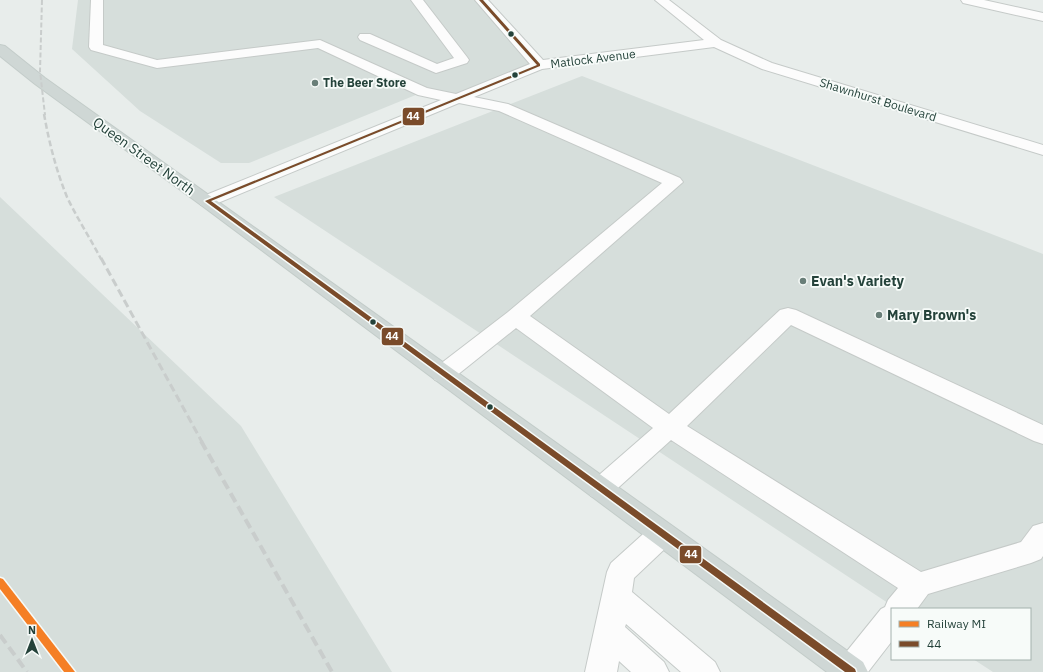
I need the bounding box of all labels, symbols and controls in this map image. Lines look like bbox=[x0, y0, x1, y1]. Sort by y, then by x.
unlabelled marker bbox=[506, 29, 516, 39]
street label: Matlock Avenue bbox=[550, 46, 637, 71]
unlabelled marker bbox=[510, 70, 520, 80]
place label: The Beer Store bbox=[323, 75, 406, 90]
street label: Shawnhurst Boulevard bbox=[818, 75, 939, 124]
marker: The Beer Store bbox=[310, 78, 320, 88]
line badge: 44 bbox=[402, 107, 425, 126]
text: 44 bbox=[406, 109, 420, 123]
street label: Queen Street North bbox=[89, 113, 199, 199]
place label: Evan's Variety bbox=[811, 272, 905, 290]
marker: Evan's Variety bbox=[798, 276, 808, 286]
place label: Mary Brown's bbox=[887, 306, 976, 324]
marker: Mary Brown's bbox=[874, 310, 884, 320]
unlabelled marker bbox=[368, 317, 378, 327]
line badge: 44 bbox=[381, 327, 404, 346]
text: 44 bbox=[385, 329, 399, 343]
unlabelled marker bbox=[485, 402, 495, 412]
line badge: 44 bbox=[679, 545, 702, 564]
text: 44 bbox=[684, 547, 698, 561]
legend bbox=[891, 608, 1031, 660]
text: Railway MI bbox=[927, 616, 986, 631]
north arrow bbox=[12, 620, 52, 660]
text: N bbox=[28, 623, 36, 637]
text: 44 bbox=[927, 636, 941, 651]

